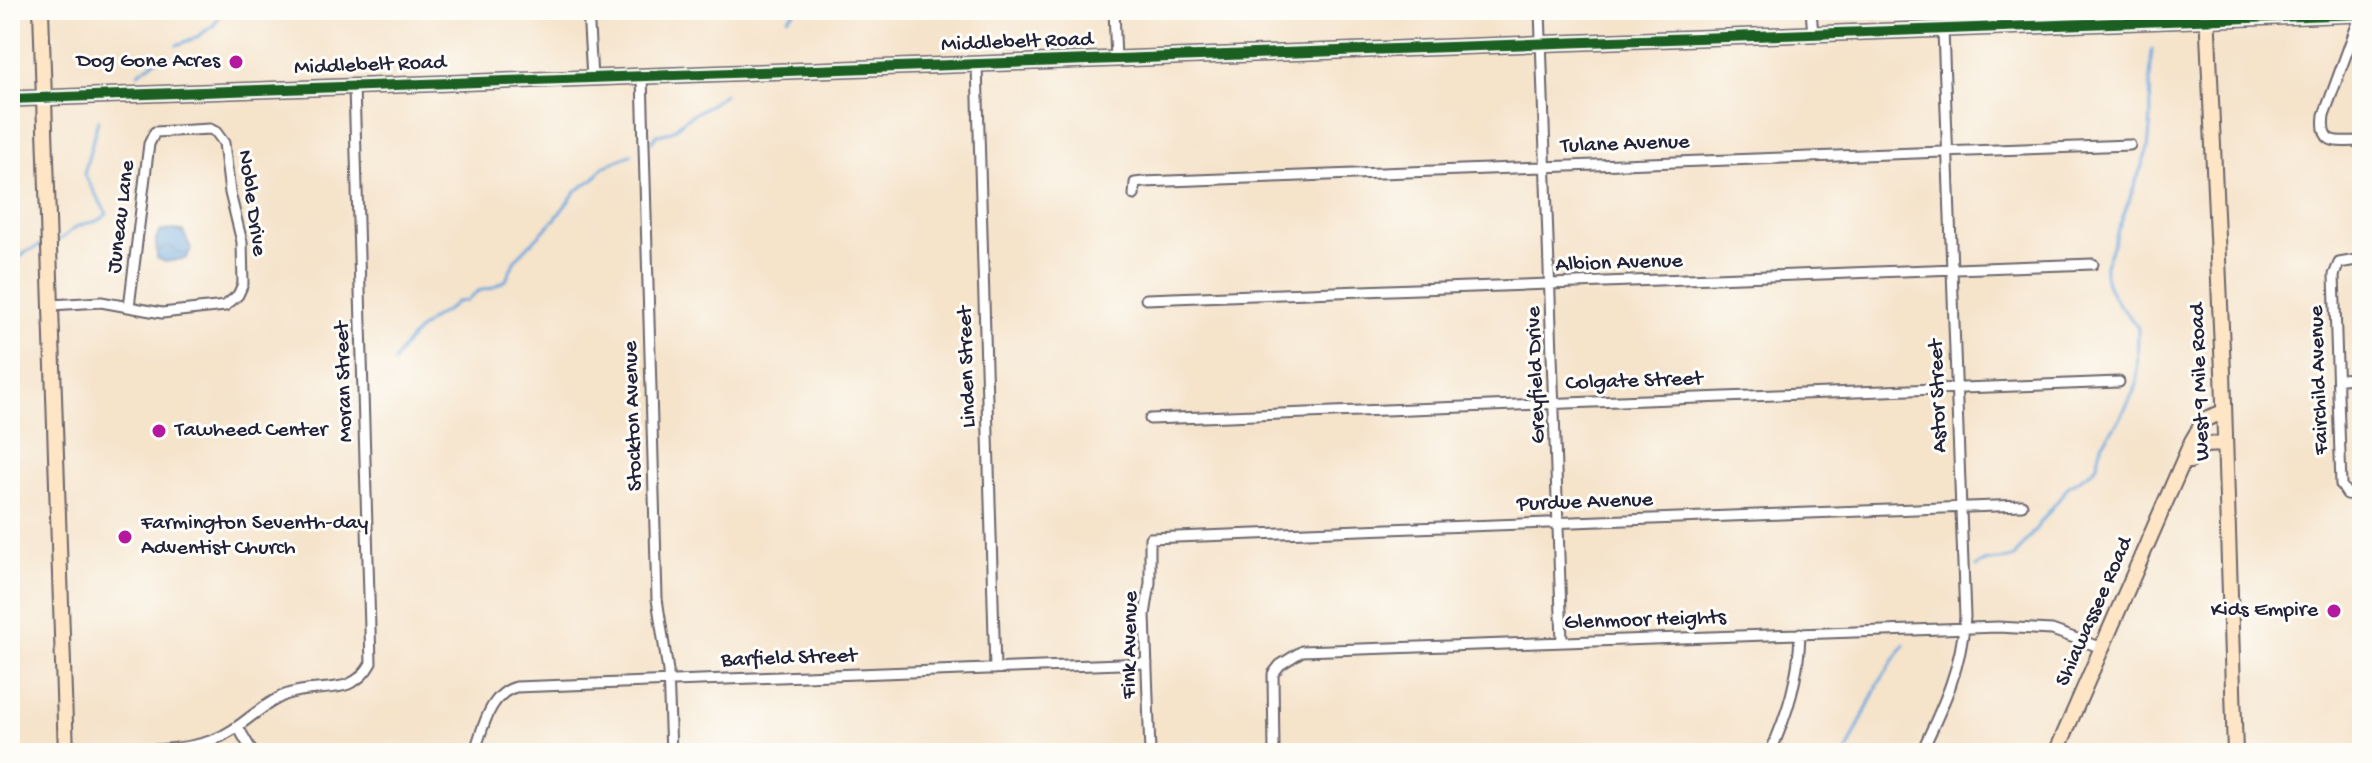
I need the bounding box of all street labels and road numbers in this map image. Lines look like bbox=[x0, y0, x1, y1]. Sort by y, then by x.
street label: Middlebelt Road bbox=[941, 27, 1096, 59]
street label: Middlebelt Road bbox=[294, 50, 449, 82]
street label: Tulane Avenue bbox=[1558, 130, 1691, 160]
street label: Noble Drive bbox=[231, 148, 271, 258]
street label: Juneau Lane bbox=[102, 158, 142, 275]
street label: Albion Avenue bbox=[1555, 249, 1684, 279]
street label: West 9 Mile Road bbox=[2185, 300, 2217, 461]
street label: Linden Street bbox=[953, 304, 983, 428]
street label: Fairchild Avenue bbox=[2304, 304, 2336, 456]
street label: Greyfield Drive bbox=[1522, 305, 1552, 444]
street label: Moran Street bbox=[330, 319, 360, 443]
street label: Astor Street bbox=[1924, 337, 1954, 453]
street label: Stockton Avenue bbox=[618, 340, 650, 491]
street label: Colgate Street bbox=[1565, 367, 1705, 397]
street label: Purdue Avenue bbox=[1515, 488, 1654, 518]
street label: Shiawassee Road bbox=[2050, 532, 2140, 691]
street label: Fink Avenue bbox=[1117, 590, 1145, 700]
street label: Glenmoor Heights bbox=[1564, 605, 1727, 637]
street label: Barfield Street bbox=[720, 644, 859, 674]

